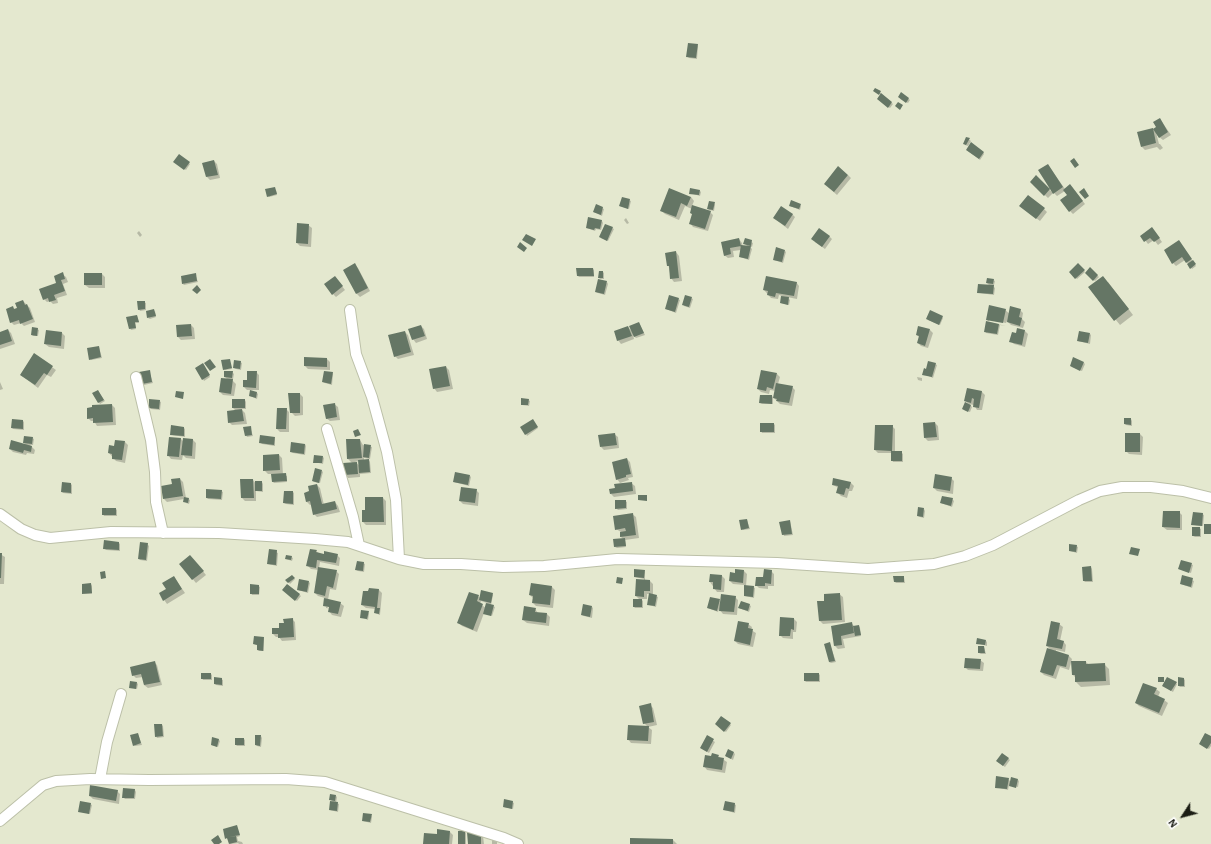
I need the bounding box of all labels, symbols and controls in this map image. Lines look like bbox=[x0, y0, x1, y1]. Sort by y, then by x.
north arrow bbox=[1163, 796, 1203, 836]
text: N bbox=[1166, 817, 1180, 830]

